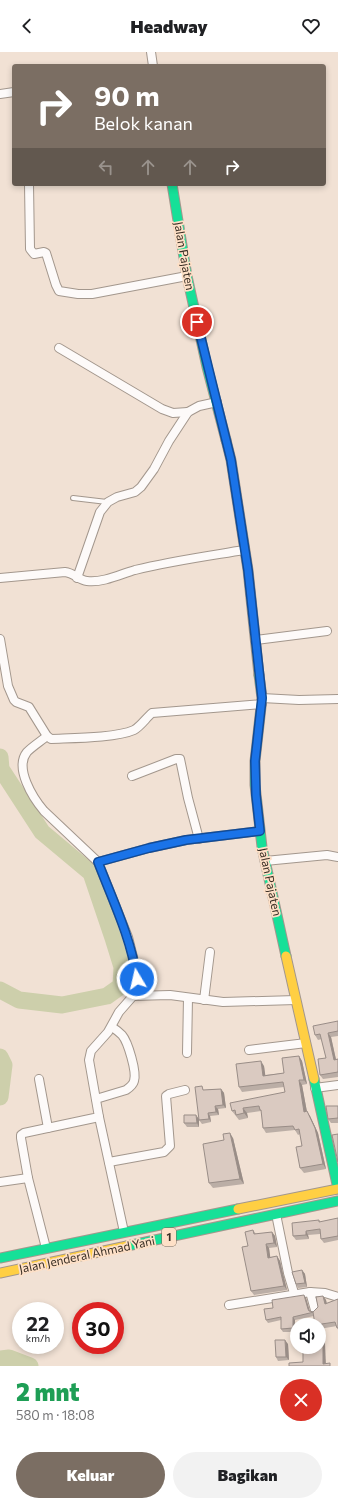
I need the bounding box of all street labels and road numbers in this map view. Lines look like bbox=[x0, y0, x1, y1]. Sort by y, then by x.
street label: Jalan Pajaten bbox=[171, 220, 198, 291]
street label: Jalan Pajaten bbox=[256, 846, 285, 917]
road number: 1 bbox=[162, 1228, 176, 1246]
street label: Jalan Jenderal Ahmad Yani bbox=[18, 1233, 156, 1276]

